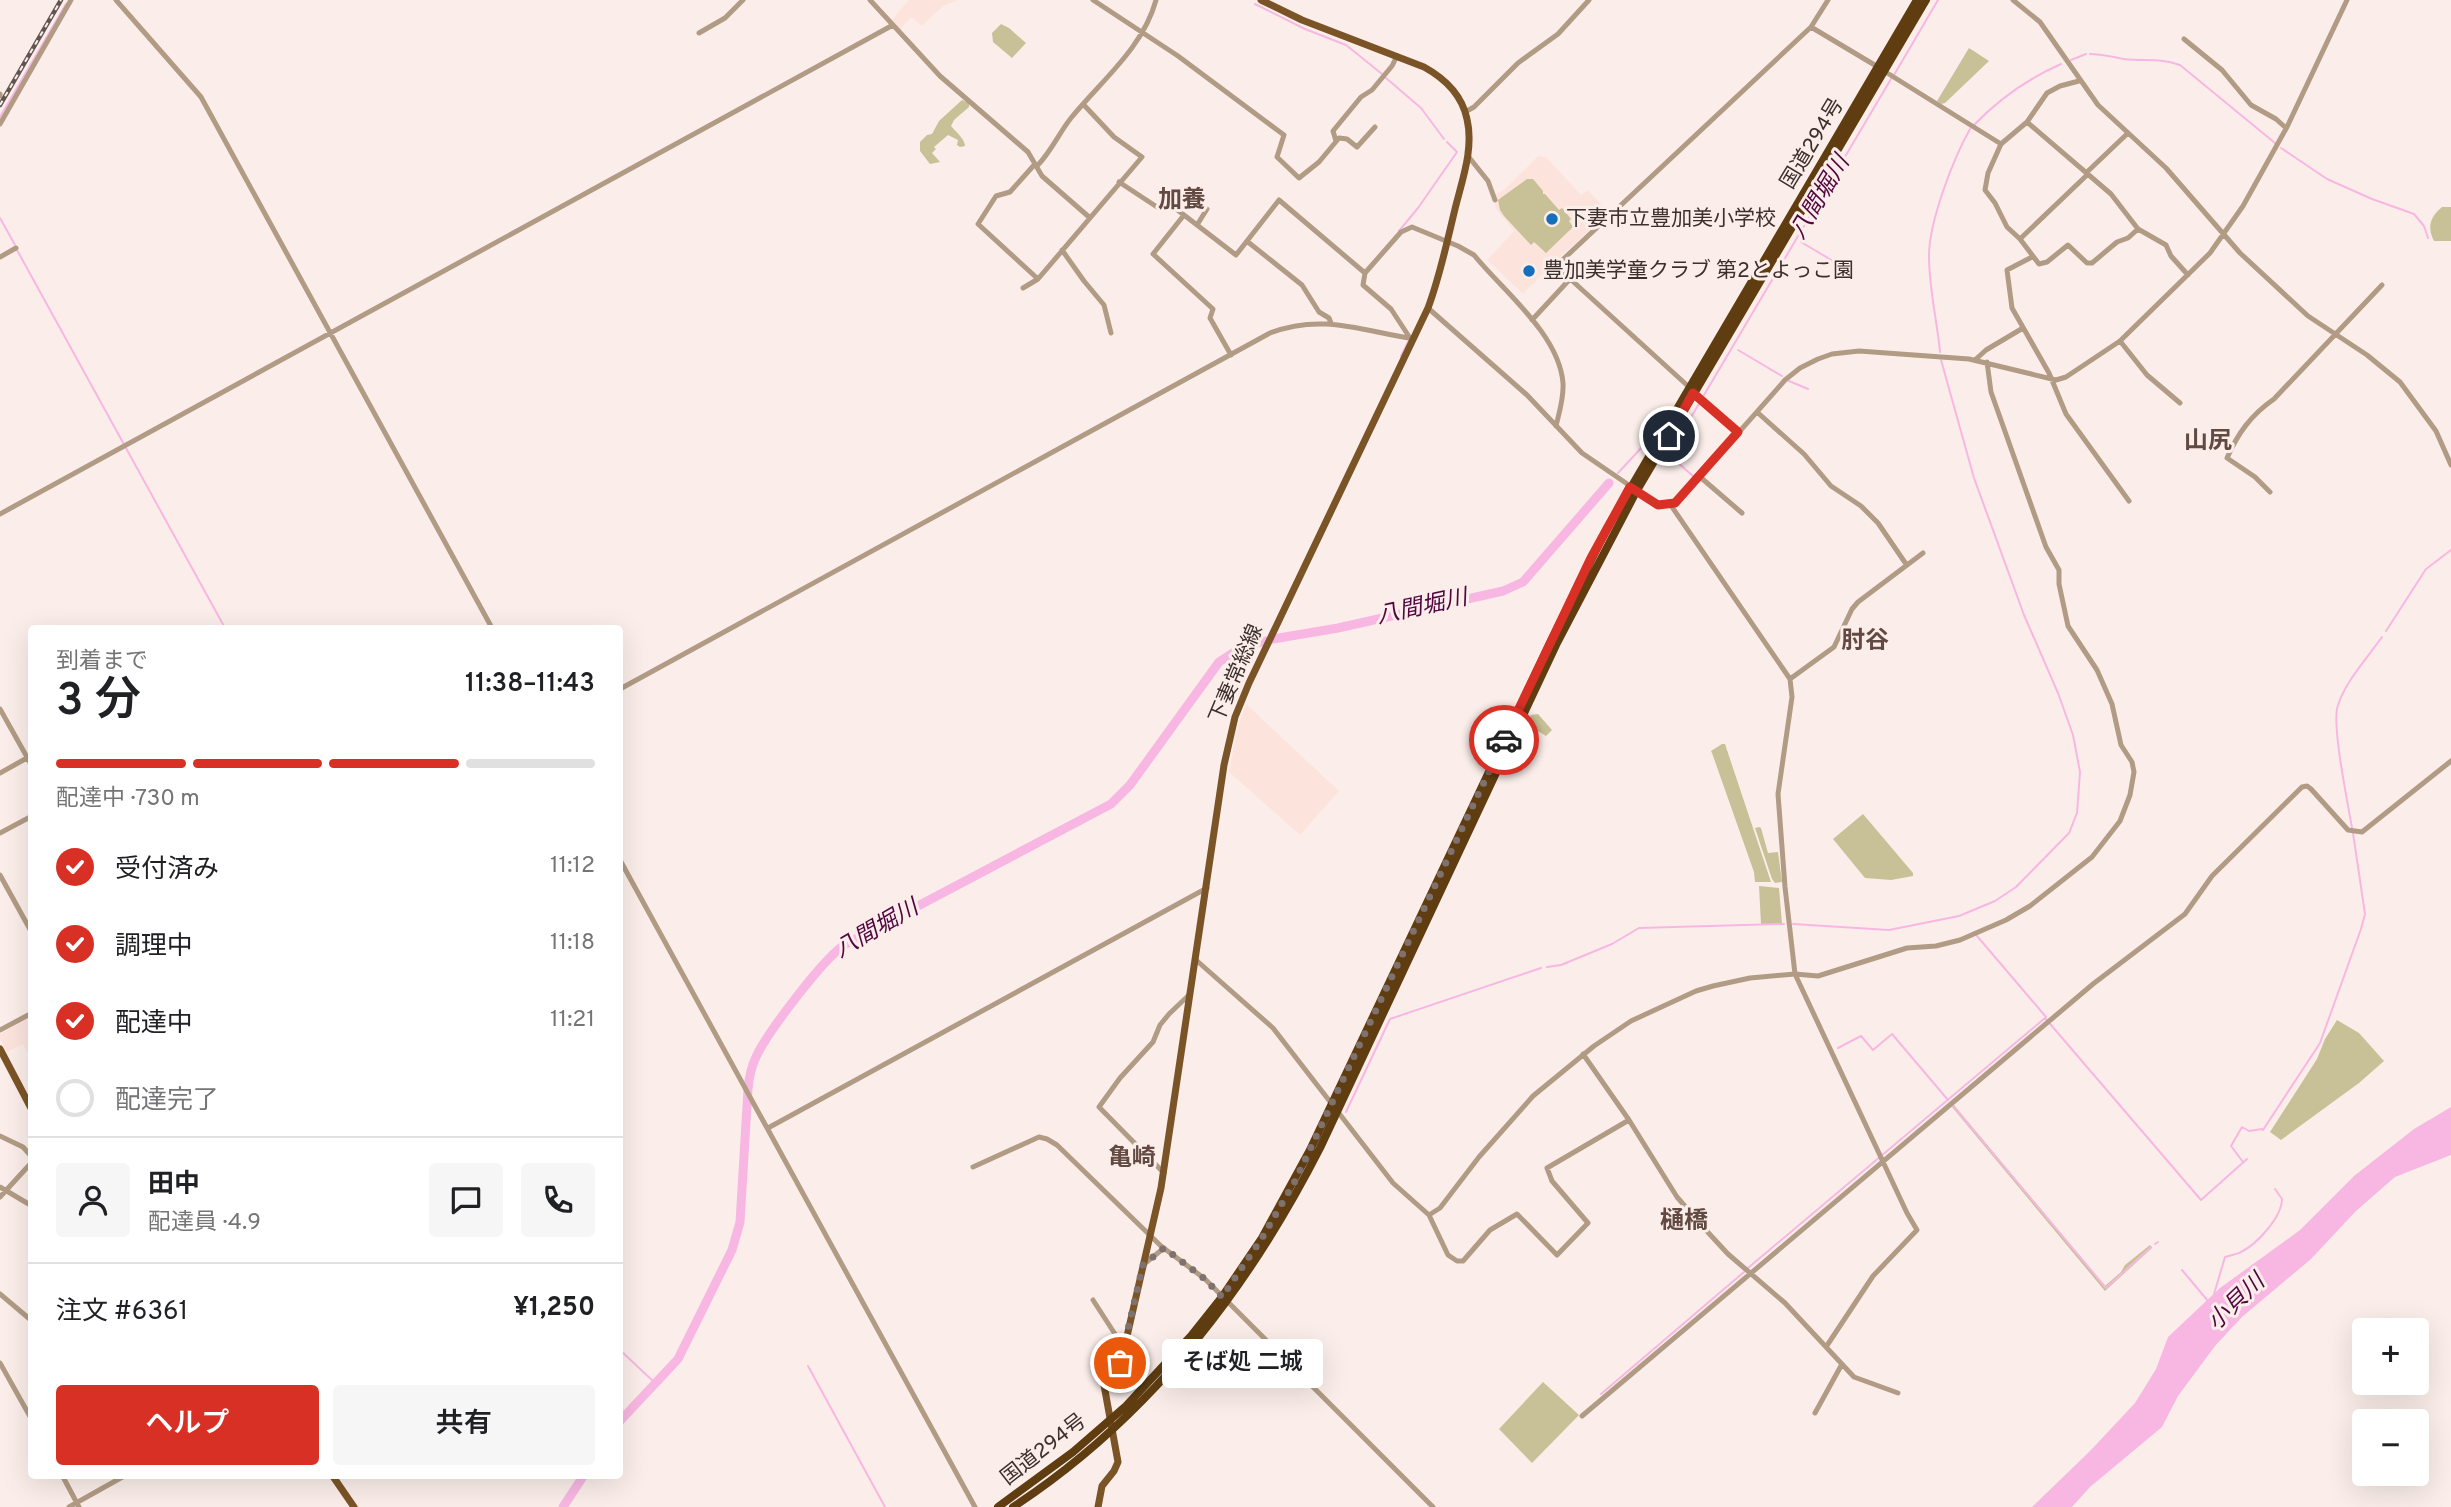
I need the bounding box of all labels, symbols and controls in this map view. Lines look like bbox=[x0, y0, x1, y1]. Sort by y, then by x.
street label: 国道294号 bbox=[1775, 94, 1851, 194]
water label: 八間堀川 bbox=[1785, 149, 1859, 245]
district label: 加養 bbox=[1158, 186, 1206, 216]
place label: 下妻市立豊加美小学校 bbox=[1566, 206, 1776, 233]
marker: 下妻市立豊加美小学校 bbox=[1544, 211, 1560, 227]
place label: 豊加美学童クラブ 第2とよっこ園 bbox=[1543, 258, 1854, 285]
marker: 豊加美学童クラブ 第2とよっこ園 bbox=[1521, 263, 1537, 279]
pin bbox=[1639, 406, 1699, 466]
icon: home bbox=[1650, 417, 1688, 455]
district label: 山尻 bbox=[2184, 427, 2232, 457]
water label: 八間堀川 bbox=[1374, 584, 1473, 632]
street label: 下妻常総線 bbox=[1204, 620, 1270, 728]
district label: 肘谷 bbox=[1841, 627, 1889, 657]
text: 到着まで bbox=[56, 648, 148, 677]
text: 11:38–11:43 bbox=[465, 668, 595, 701]
text: 3 分 bbox=[56, 673, 141, 732]
courier bbox=[1469, 705, 1539, 775]
icon: car bbox=[1485, 721, 1523, 759]
text: 配達中 · 730 m bbox=[56, 785, 200, 814]
icon: check bbox=[56, 848, 94, 886]
text: 11:12 bbox=[550, 852, 595, 881]
text: 受付済み bbox=[115, 854, 219, 887]
water label: 八間堀川 bbox=[830, 893, 927, 966]
icon: check bbox=[56, 925, 94, 963]
text: 11:18 bbox=[550, 929, 595, 958]
text: 調理中 bbox=[115, 931, 193, 964]
icon: check bbox=[56, 1002, 94, 1040]
text: 11:21 bbox=[550, 1006, 595, 1035]
text: 配達中 bbox=[115, 1008, 193, 1041]
text: 配達完了 bbox=[115, 1085, 219, 1118]
district label: 亀崎 bbox=[1108, 1144, 1156, 1174]
button: person bbox=[56, 1163, 130, 1237]
button: chat bbox=[429, 1163, 503, 1237]
button: phone bbox=[521, 1163, 595, 1237]
text: 田中 bbox=[148, 1169, 200, 1202]
district label: 樋橋 bbox=[1660, 1207, 1708, 1237]
text: 配達員 · 4.9 bbox=[148, 1209, 261, 1238]
water label: 小貝川 bbox=[2202, 1267, 2274, 1337]
text: ¥1,250 bbox=[513, 1292, 595, 1325]
text: 注文 #6361 bbox=[56, 1296, 188, 1329]
map controls bbox=[2352, 1318, 2429, 1486]
button: + bbox=[2352, 1318, 2429, 1395]
pin bbox=[1090, 1333, 1150, 1393]
callout: そば処 二城 bbox=[1162, 1338, 1323, 1388]
icon: bag bbox=[1101, 1344, 1139, 1382]
text: そば処 二城 bbox=[1182, 1349, 1303, 1378]
button: ヘルプ bbox=[56, 1385, 319, 1465]
button: 共有 bbox=[333, 1385, 595, 1465]
street label: 国道294号 bbox=[996, 1408, 1092, 1492]
button: − bbox=[2352, 1409, 2429, 1486]

